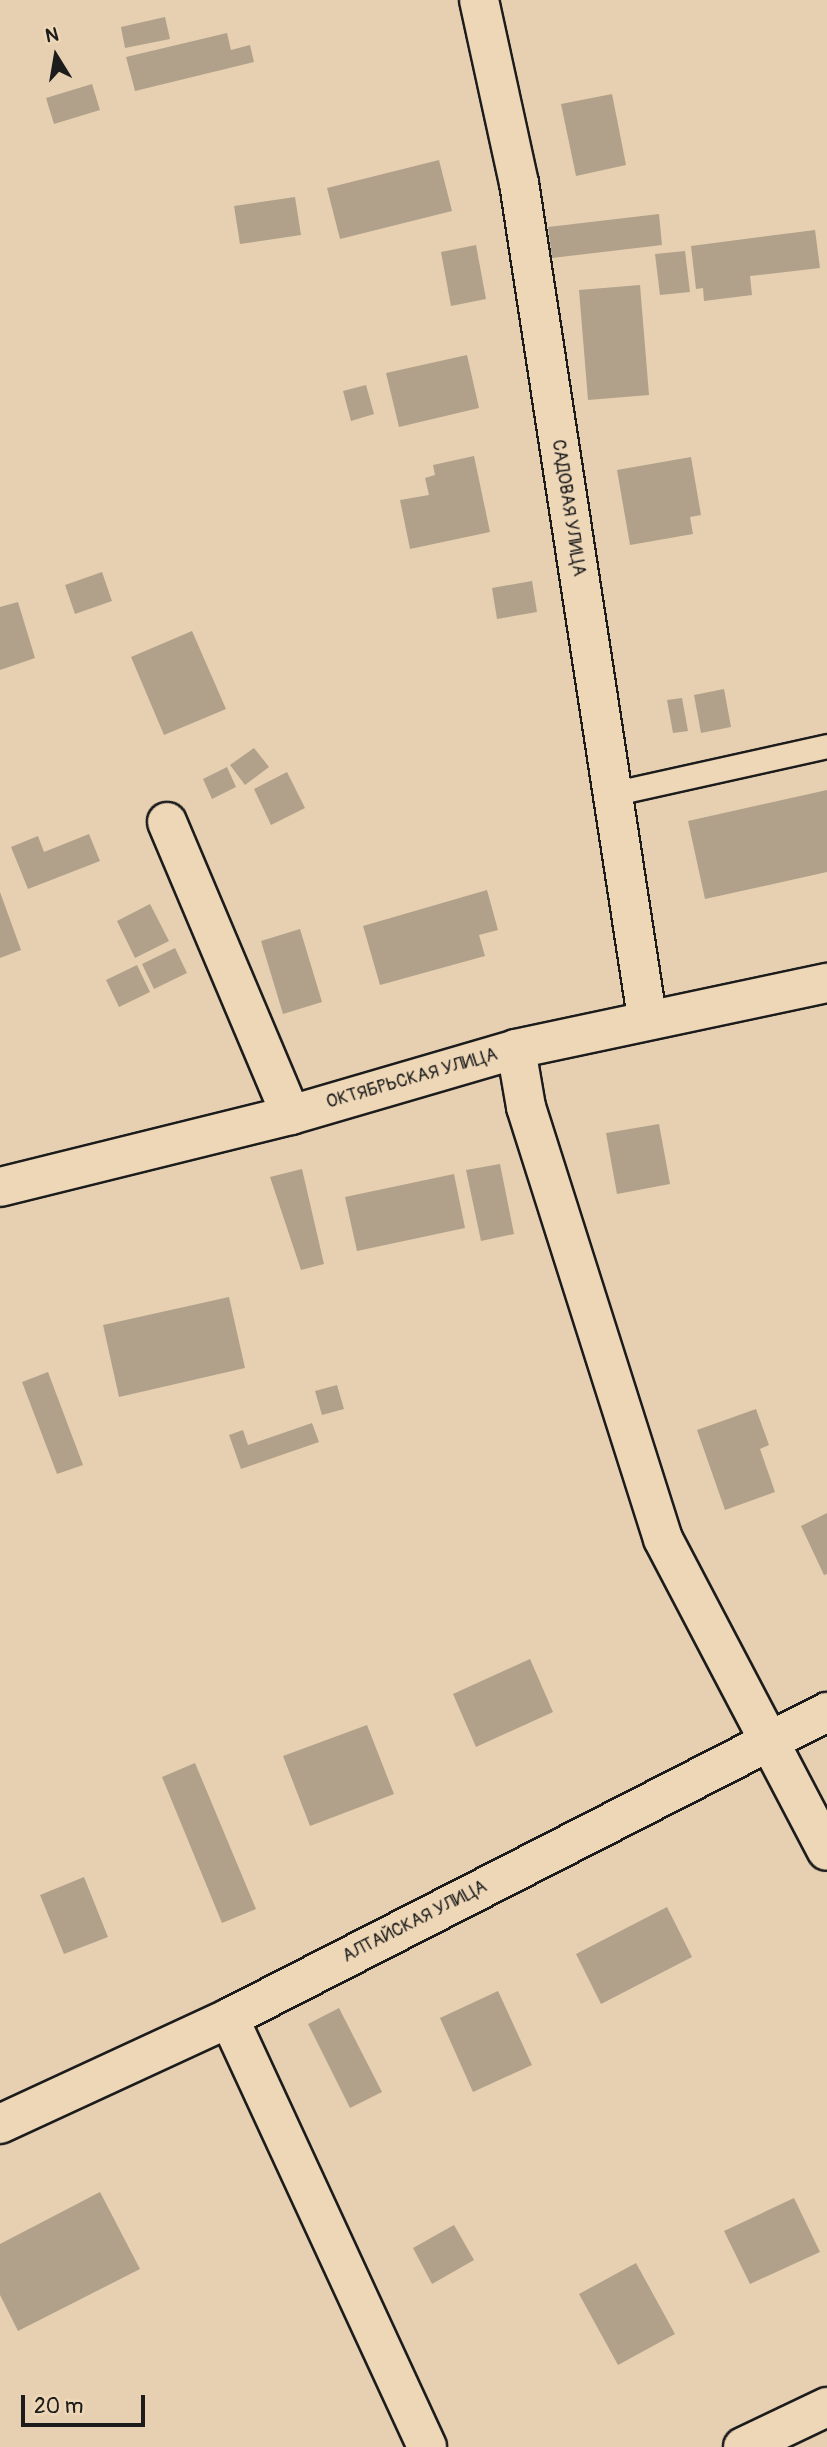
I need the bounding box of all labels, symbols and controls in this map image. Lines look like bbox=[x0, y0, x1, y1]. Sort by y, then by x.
north arrow bbox=[21, 21, 91, 91]
text: N bbox=[43, 22, 61, 48]
street label: САДОВАЯ УЛИЦА bbox=[547, 438, 589, 578]
street label: ОКТЯБРЬСКАЯ УЛИЦА bbox=[324, 1044, 500, 1114]
street label: АЛТАЙСКАЯ УЛИЦА bbox=[339, 1876, 491, 1968]
scale bar bbox=[24, 2380, 149, 2424]
text: 20 m bbox=[34, 2393, 83, 2420]

